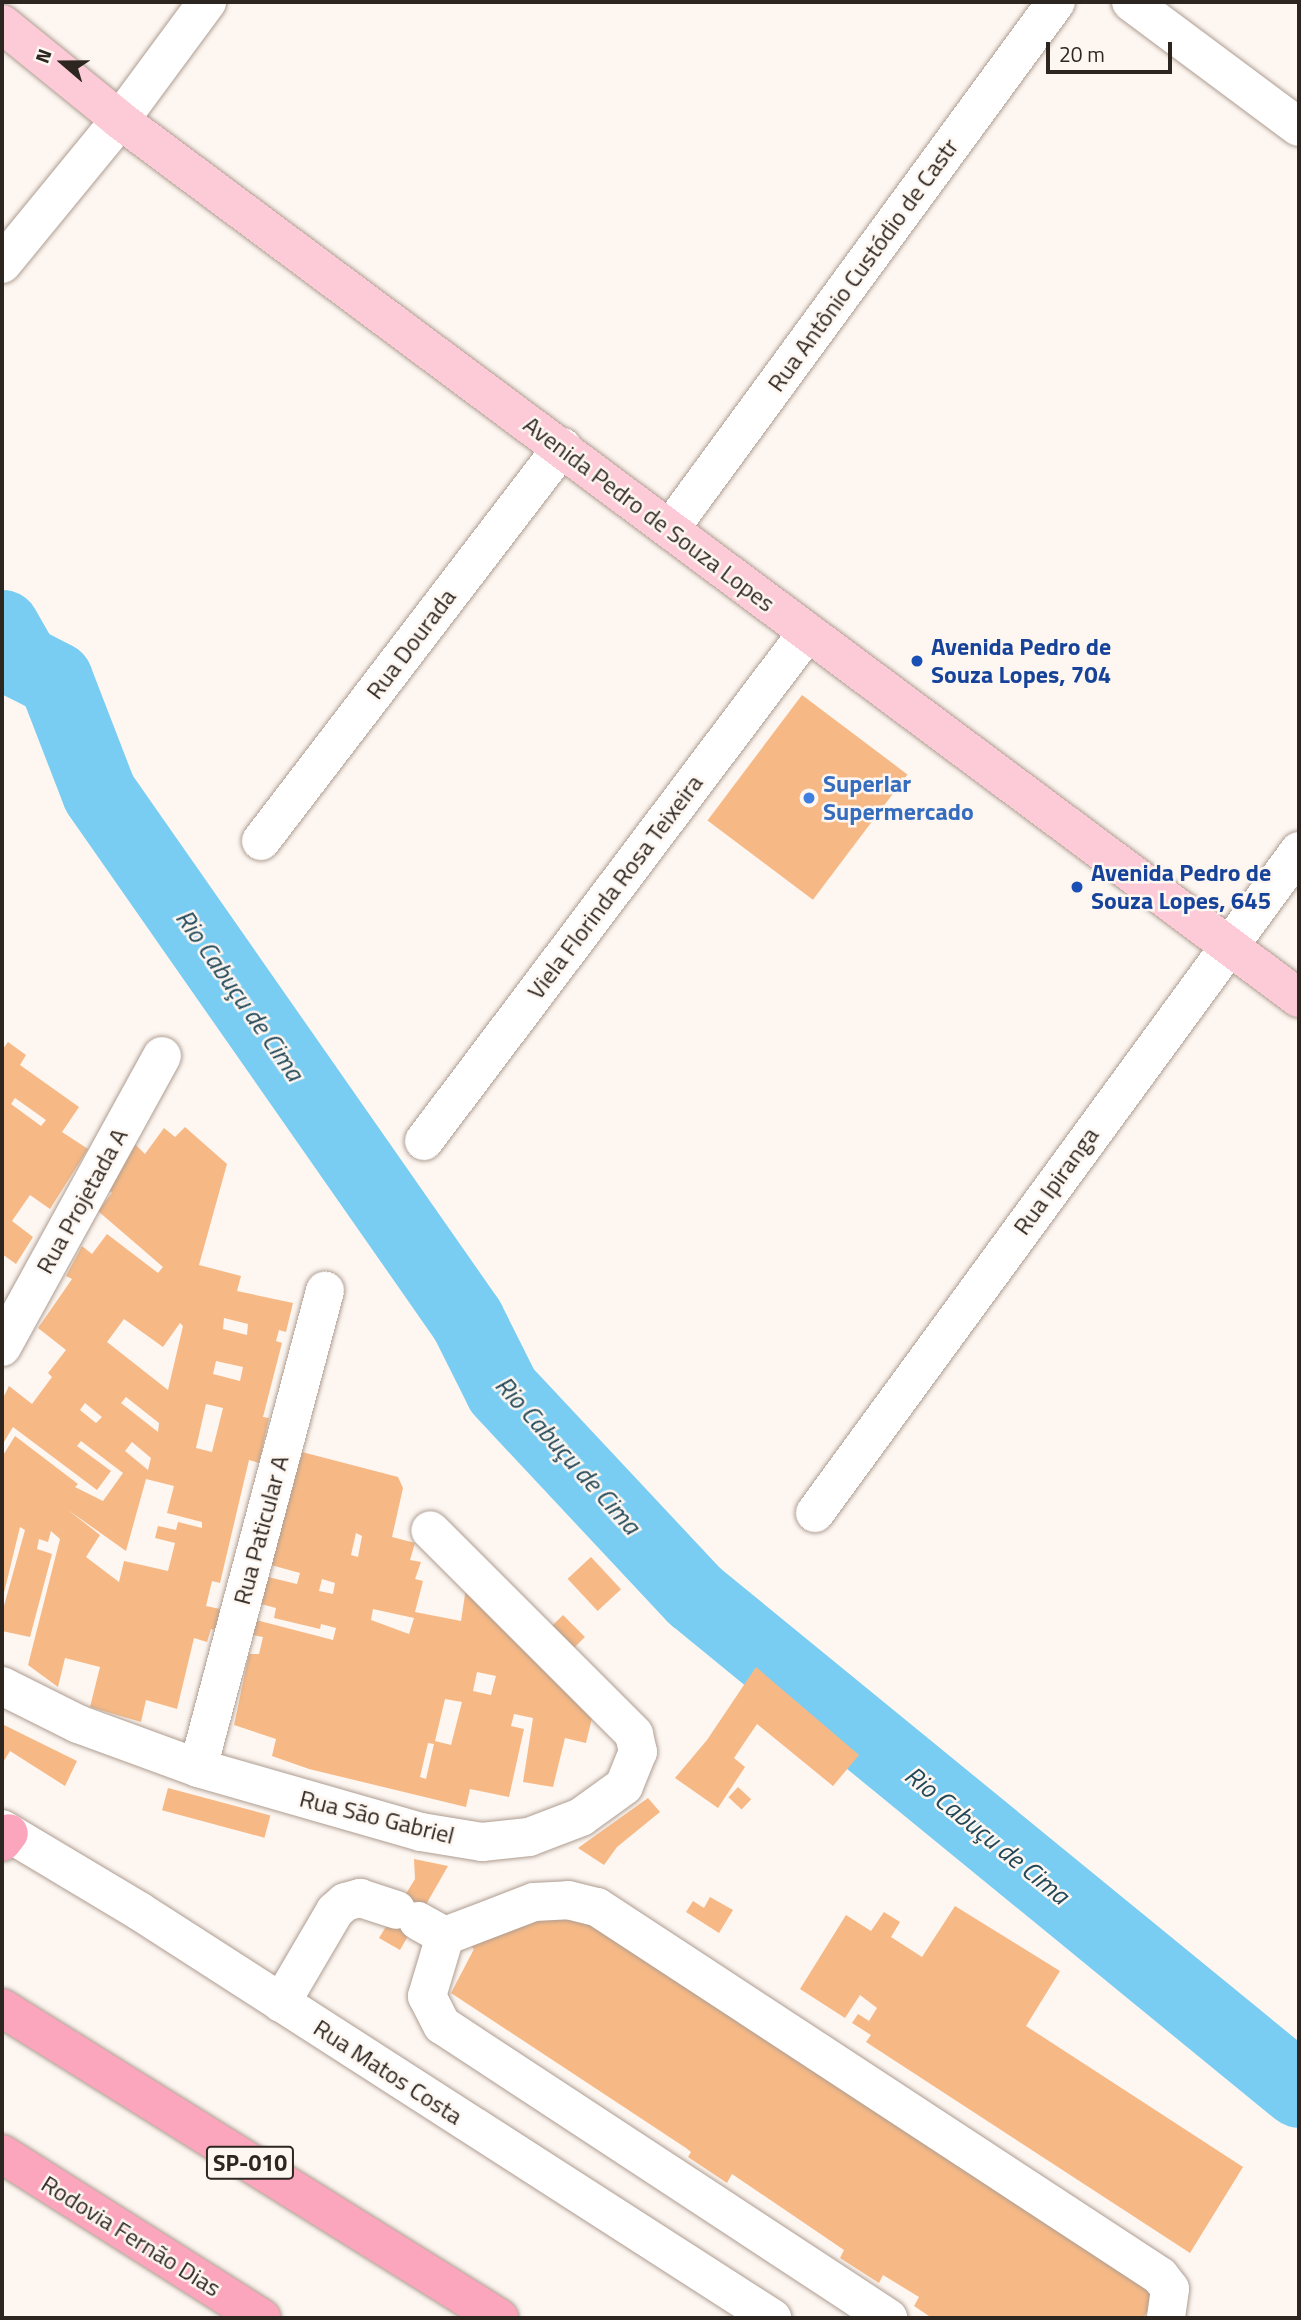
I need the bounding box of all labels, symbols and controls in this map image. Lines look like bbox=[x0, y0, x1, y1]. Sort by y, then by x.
north arrow bbox=[28, 28, 98, 98]
scale bar bbox=[1049, 28, 1175, 72]
text: 20 m bbox=[1059, 38, 1105, 70]
text: N bbox=[27, 45, 59, 67]
street label: Rua Antônio Custódio de Castr bbox=[761, 133, 965, 397]
street label: Avenida Pedro de Souza Lopes bbox=[518, 410, 780, 618]
street label: Rua Dourada bbox=[360, 583, 462, 705]
place label: Avenida Pedro de Souza Lopes, 704 bbox=[931, 633, 1111, 689]
marker: Avenida Pedro de Souza Lopes, 704 bbox=[909, 653, 925, 669]
street label: Viela Florinda Rosa Teixeira bbox=[521, 769, 709, 1005]
place label: Superlar Supermercado bbox=[823, 770, 974, 826]
marker: Superlar Supermercado bbox=[801, 790, 817, 806]
place label: Avenida Pedro de Souza Lopes, 645 bbox=[1091, 859, 1271, 915]
marker: Avenida Pedro de Souza Lopes, 645 bbox=[1069, 879, 1085, 895]
water label: Rio Cabuçu de Cima bbox=[169, 903, 311, 1087]
street label: Rua Ipiranga bbox=[1007, 1122, 1105, 1240]
street label: Rua Projetada A bbox=[30, 1123, 134, 1279]
water label: Rio Cabuçu de Cima bbox=[489, 1370, 647, 1540]
street label: Rua Paticular A bbox=[227, 1452, 295, 1608]
water label: Rio Cabuçu de Cima bbox=[899, 1759, 1075, 1911]
street label: Rua São Gabriel bbox=[297, 1784, 457, 1850]
street label: Rua Matos Costa bbox=[308, 2013, 468, 2131]
road number: SP-010 bbox=[204, 2144, 296, 2182]
street label: Rodovia Fernão Dias bbox=[36, 2169, 226, 2303]

